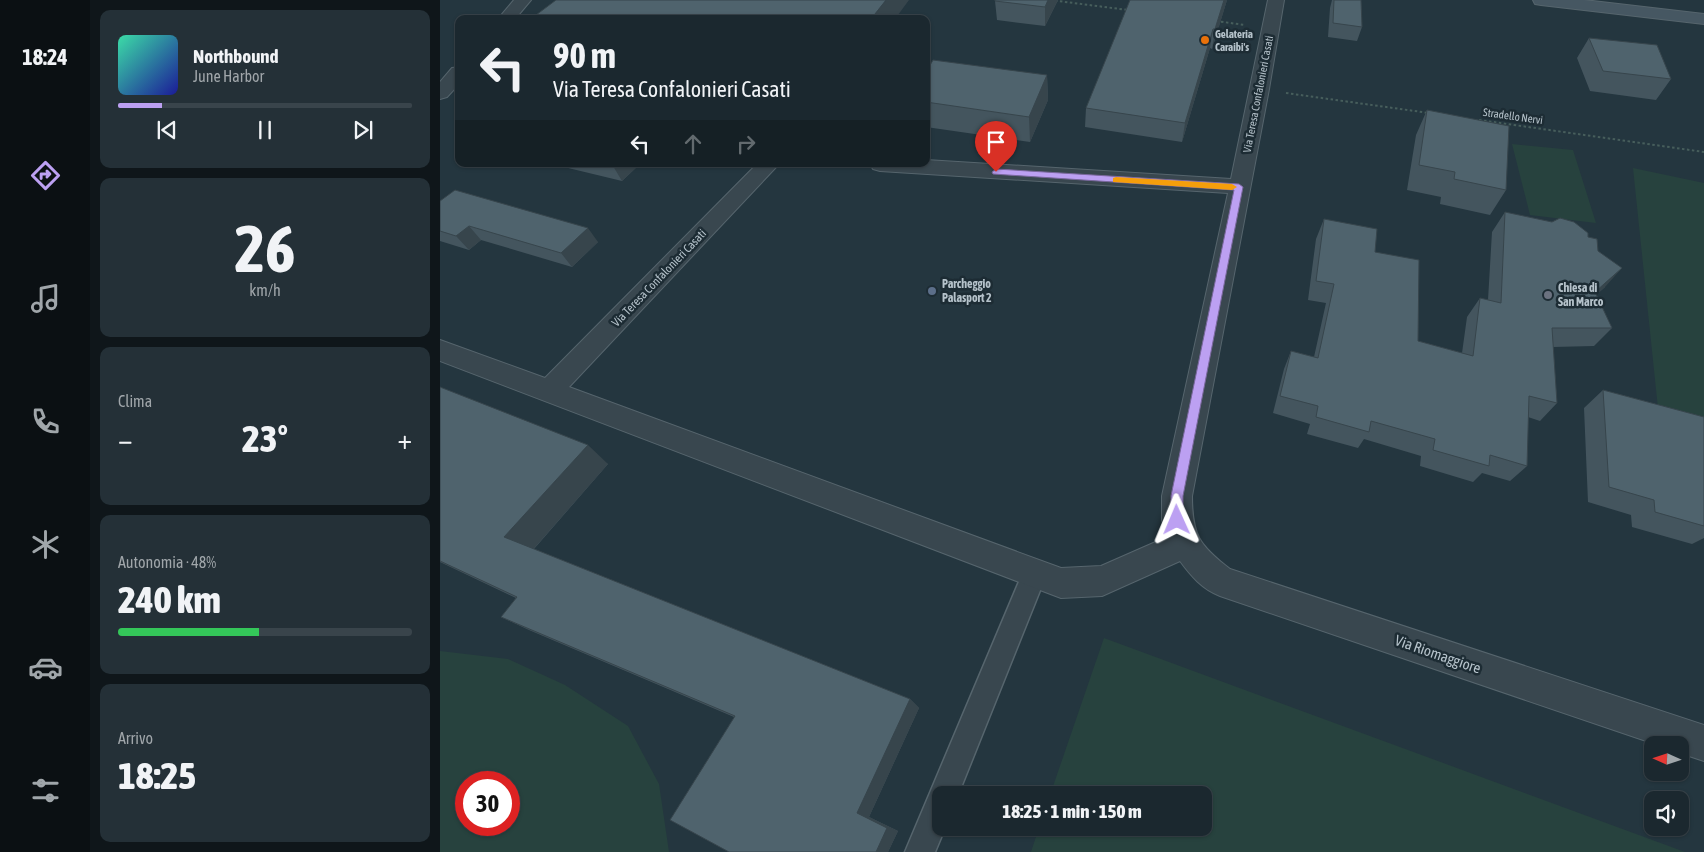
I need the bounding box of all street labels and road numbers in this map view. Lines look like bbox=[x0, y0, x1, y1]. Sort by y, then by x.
street label: Via Teresa Confalonieri Casati bbox=[1241, 34, 1275, 154]
street label: Stradello Nervi bbox=[1482, 106, 1544, 126]
street label: Via Teresa Confalonieri Casati bbox=[609, 226, 709, 330]
street label: Via Riomaggiore bbox=[1393, 631, 1483, 677]

